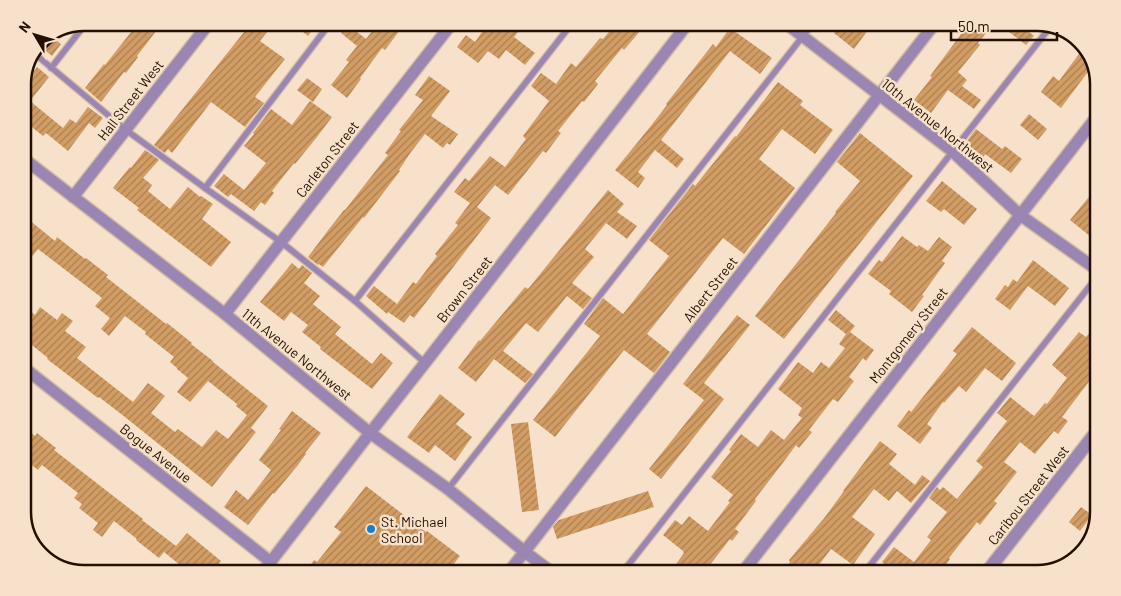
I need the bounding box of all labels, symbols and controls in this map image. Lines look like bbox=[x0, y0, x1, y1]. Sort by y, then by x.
north arrow bbox=[10, 10, 60, 60]
scale bar bbox=[951, 10, 1057, 42]
text: 50 m bbox=[958, 17, 990, 35]
text: N bbox=[15, 18, 34, 36]
street label: Hall Street West bbox=[93, 56, 167, 144]
street label: 10th Avenue Northwest bbox=[878, 75, 998, 175]
street label: Carleton Street bbox=[292, 117, 362, 201]
street label: Brown Street bbox=[433, 252, 495, 326]
street label: Albert Street bbox=[679, 253, 741, 325]
street label: Montgomery Street bbox=[865, 284, 951, 386]
street label: 11th Avenue Northwest bbox=[239, 304, 355, 404]
street label: Bogue Avenue bbox=[117, 420, 195, 486]
street label: Caribou Street West bbox=[984, 442, 1072, 548]
place label: St. Michael School bbox=[381, 513, 447, 546]
marker: St. Michael School bbox=[365, 523, 377, 535]

